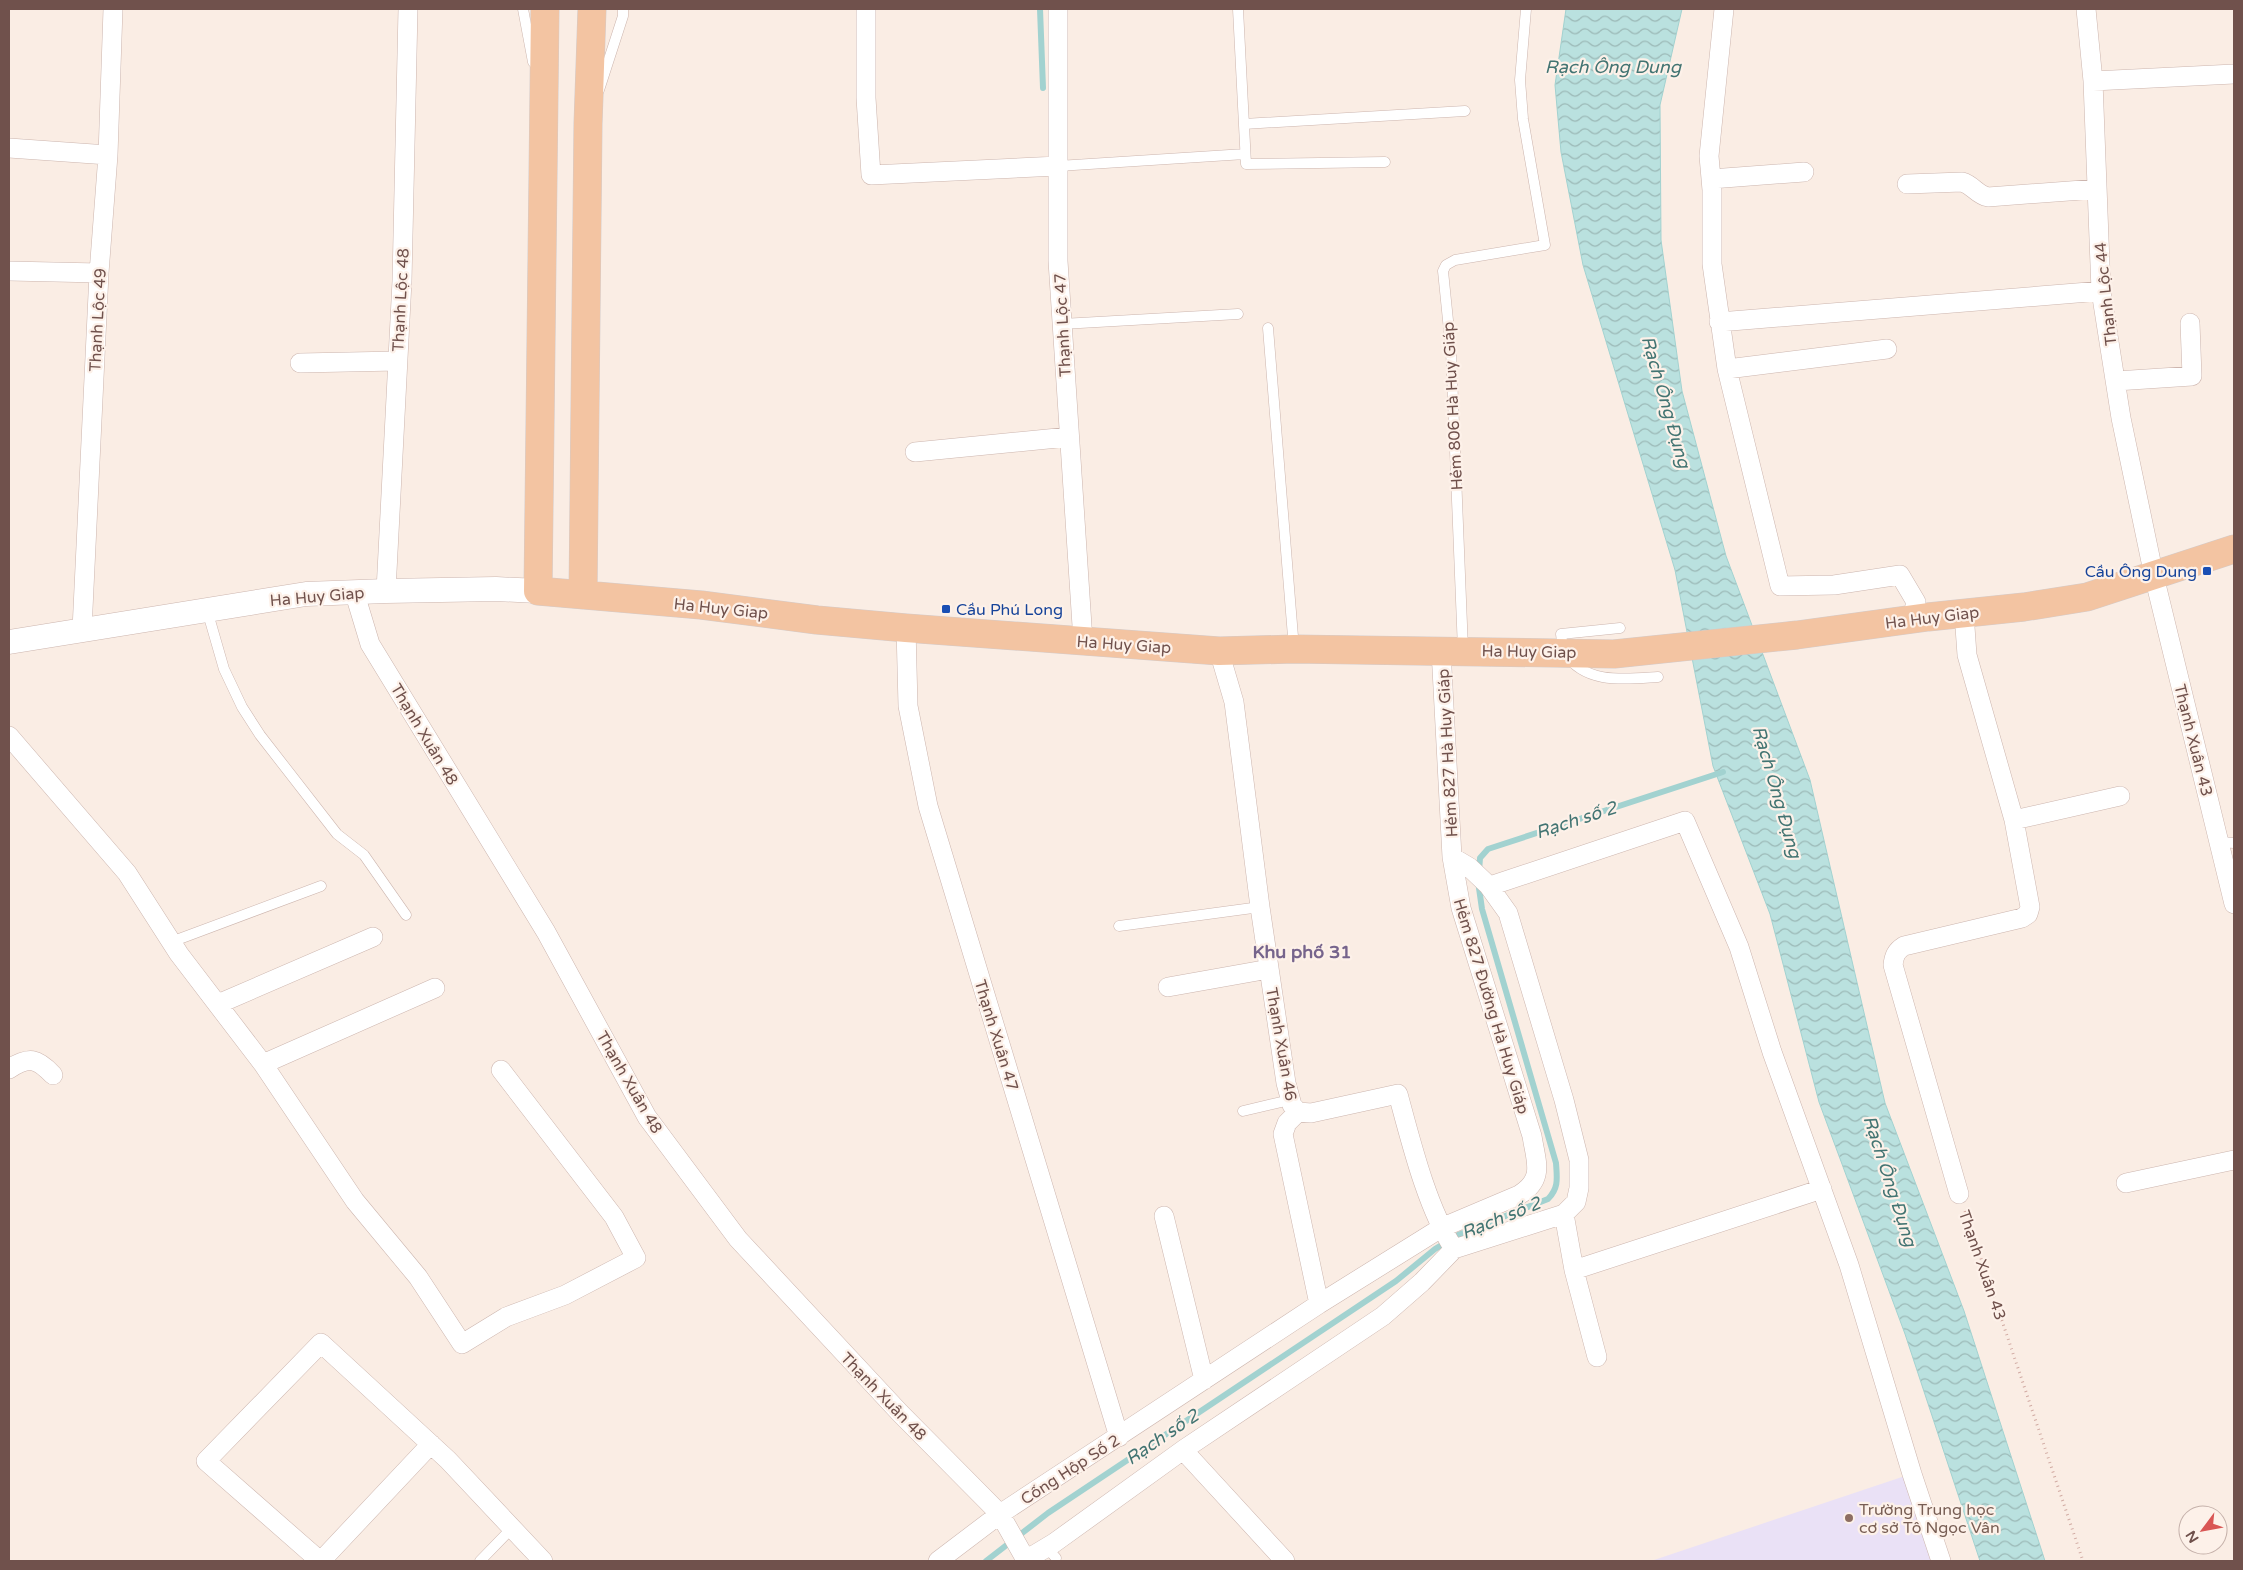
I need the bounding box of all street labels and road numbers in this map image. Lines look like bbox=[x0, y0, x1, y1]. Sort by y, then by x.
street label: Thạnh Lộc 44 bbox=[2091, 241, 2121, 347]
street label: Thạnh Lộc 48 bbox=[388, 248, 414, 352]
street label: Thạnh Lộc 49 bbox=[85, 268, 111, 372]
street label: Thạnh Lộc 47 bbox=[1050, 273, 1076, 377]
street label: Hẻm 806 Hà Huy Giáp bbox=[1439, 321, 1467, 491]
street label: Ha Huy Giap bbox=[269, 583, 365, 611]
street label: Ha Huy Giap bbox=[673, 594, 769, 624]
street label: Ha Huy Giap bbox=[1884, 602, 1980, 634]
street label: Ha Huy Giap bbox=[1076, 632, 1172, 658]
street label: Ha Huy Giap bbox=[1481, 641, 1577, 663]
street label: Hẻm 827 Hà Huy Giáp bbox=[1434, 668, 1462, 838]
street label: Thạnh Xuân 48 bbox=[386, 680, 462, 789]
street label: Thạnh Xuân 43 bbox=[2169, 682, 2217, 798]
street label: Hẻm 827 Đường Hà Huy Giáp bbox=[1449, 896, 1533, 1117]
street label: Thạnh Xuân 47 bbox=[970, 977, 1022, 1093]
street label: Thạnh Xuân 46 bbox=[1261, 986, 1301, 1103]
street label: Thạnh Xuân 48 bbox=[592, 1028, 667, 1137]
street label: Thạnh Xuân 43 bbox=[1954, 1208, 2010, 1323]
street label: Thạnh Xuân 48 bbox=[836, 1348, 930, 1445]
street label: Cống Hộp Số 2 bbox=[1017, 1430, 1124, 1509]

